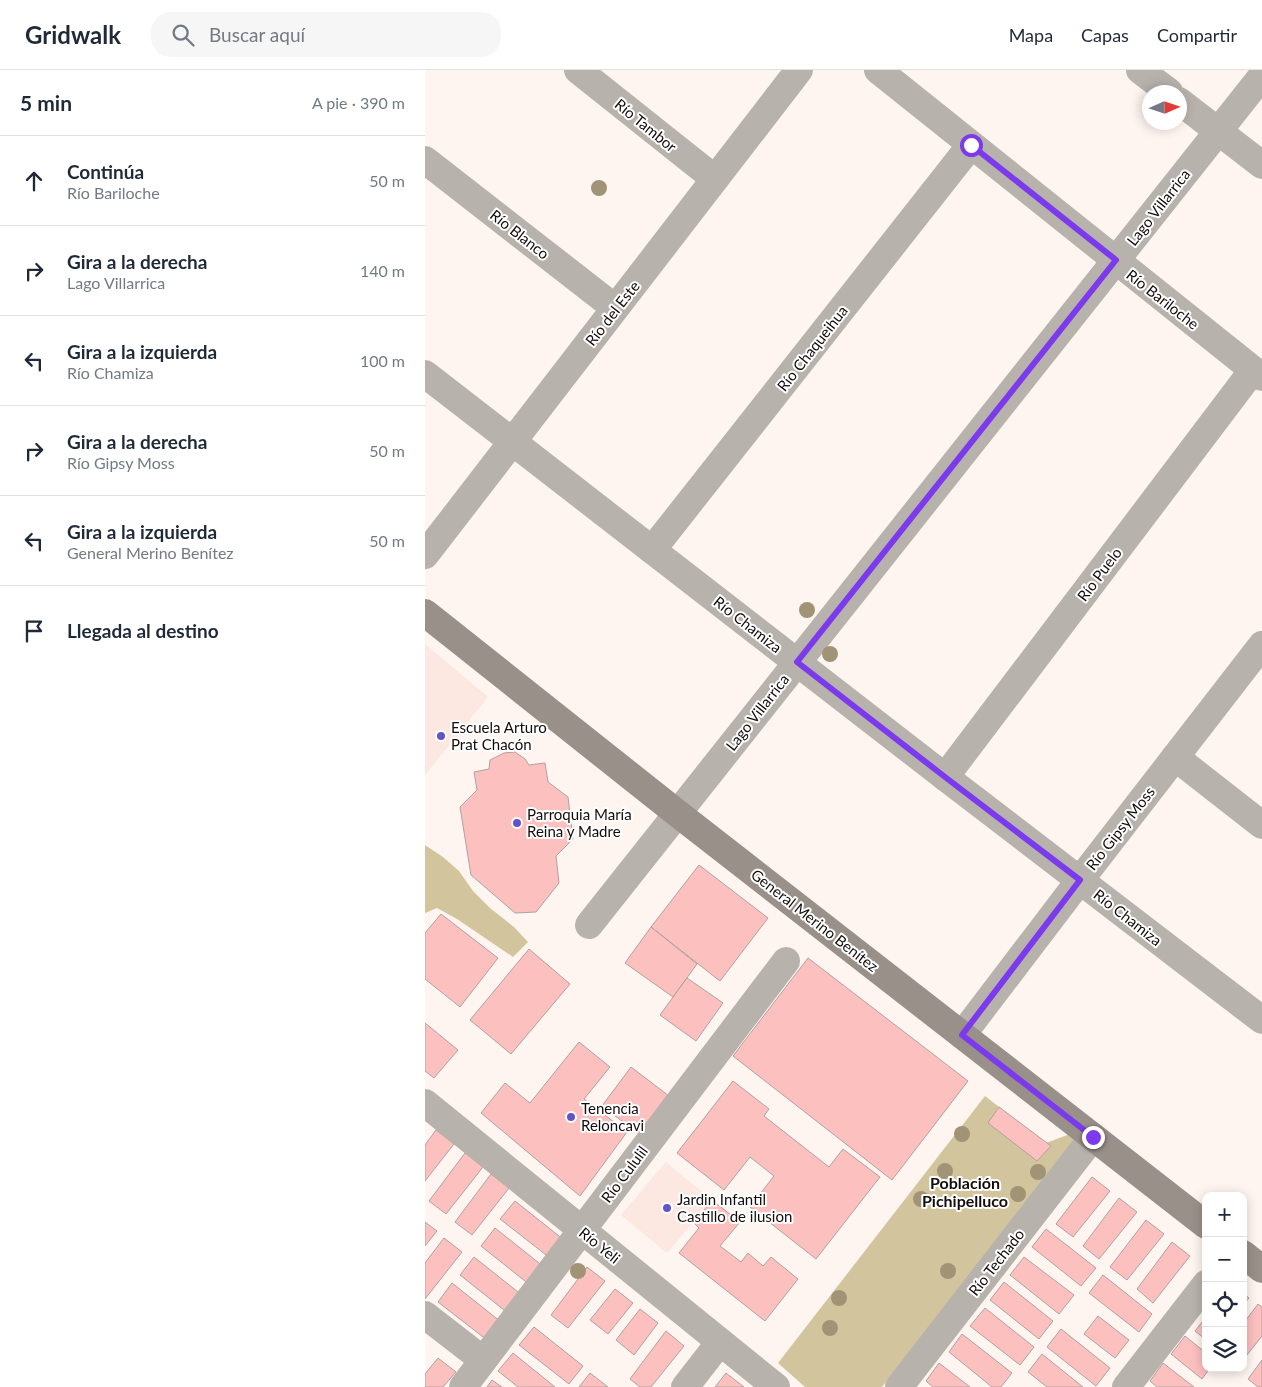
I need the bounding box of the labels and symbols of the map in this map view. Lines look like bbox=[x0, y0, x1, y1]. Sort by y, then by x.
north arrow bbox=[1142, 85, 1187, 130]
street label: Río Tambor bbox=[612, 95, 681, 156]
route start bbox=[960, 134, 983, 157]
street label: Lago Villarrica bbox=[1123, 165, 1193, 249]
street label: Río Blanco bbox=[487, 205, 553, 263]
street label: Río Bariloche bbox=[1123, 265, 1203, 333]
street label: Río del Este bbox=[581, 277, 643, 349]
street label: Río Chaqueihua bbox=[773, 302, 851, 394]
street label: Río Puelo bbox=[1073, 544, 1125, 604]
street label: Río Chamiza bbox=[710, 592, 786, 656]
street label: Lago Villarrica bbox=[722, 670, 792, 754]
place label: Escuela Arturo Prat Chacón bbox=[451, 718, 547, 753]
marker: Escuela Arturo Prat Chacón bbox=[435, 730, 447, 742]
street label: Río Gipsy Moss bbox=[1082, 783, 1158, 873]
place label: Parroquia María Reina y Madre bbox=[527, 805, 632, 840]
marker: Parroquia María Reina y Madre bbox=[511, 817, 523, 829]
street label: General Merino Benítez bbox=[748, 865, 882, 975]
street label: Río Chamiza bbox=[1090, 885, 1166, 949]
place label: Tenencia Reloncavi bbox=[581, 1099, 644, 1134]
marker: Tenencia Reloncavi bbox=[565, 1111, 577, 1123]
route end bbox=[1082, 1126, 1105, 1149]
street label: Río Cululil bbox=[597, 1142, 651, 1206]
district label: Población Pichipelluco bbox=[922, 1173, 1008, 1210]
place label: Jardin Infantil Castillo de ilusion bbox=[677, 1190, 792, 1225]
marker: Jardin Infantil Castillo de ilusion bbox=[661, 1202, 673, 1214]
street label: Río Yeli bbox=[576, 1223, 624, 1267]
street label: Río Techado bbox=[964, 1225, 1028, 1299]

